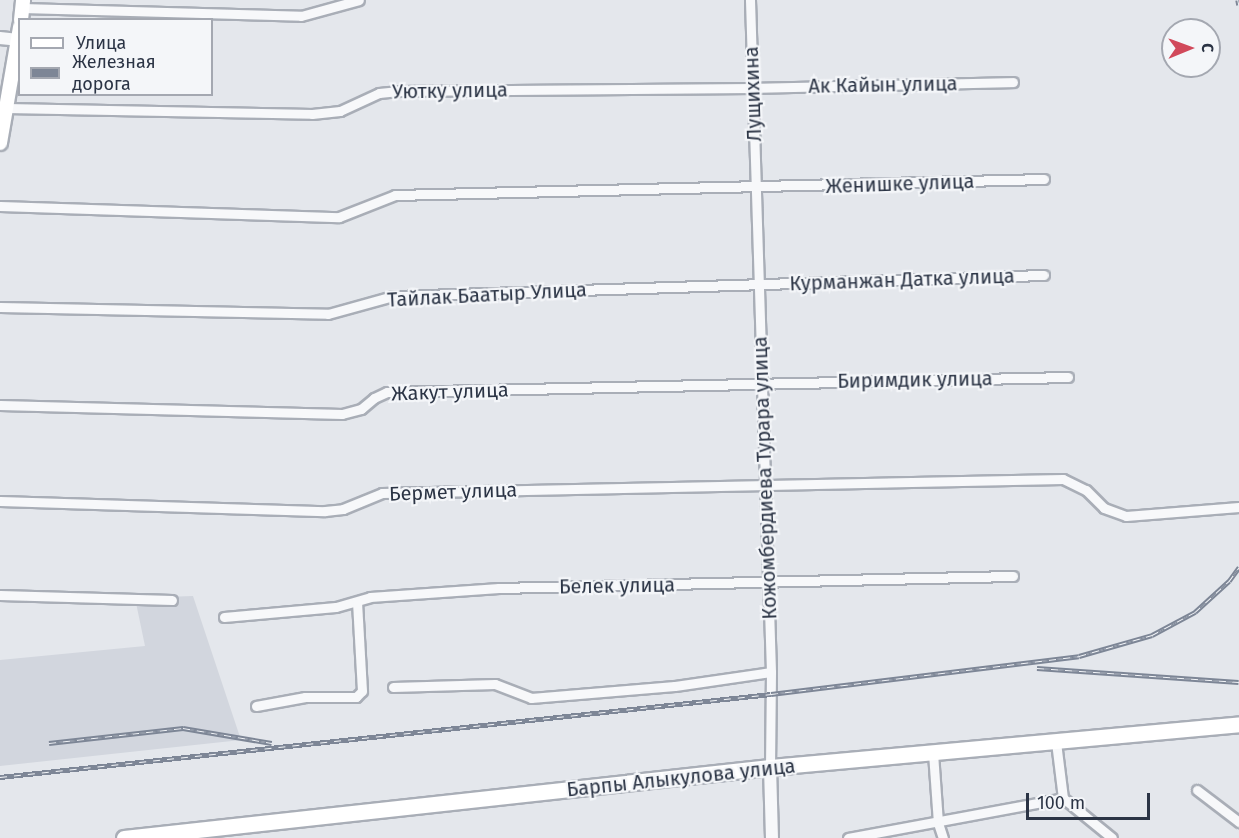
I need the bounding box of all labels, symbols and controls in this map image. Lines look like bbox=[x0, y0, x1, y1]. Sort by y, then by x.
legend bbox=[18, 18, 213, 96]
north arrow bbox=[1161, 18, 1221, 78]
text: Улица bbox=[76, 32, 126, 54]
text: С bbox=[1198, 43, 1217, 52]
street label: Лущихина bbox=[739, 46, 767, 142]
text: Железная дорога bbox=[72, 51, 156, 95]
street label: Ак Кайын улица bbox=[808, 72, 958, 98]
street label: Уютку улица bbox=[392, 78, 508, 104]
street label: Женишке улица bbox=[825, 169, 975, 199]
street label: Курманжан Датка улица bbox=[789, 264, 1015, 296]
street label: Тайлак Баатыр Улица bbox=[387, 278, 587, 312]
street label: Кожомбердиева Турара улица bbox=[748, 336, 782, 620]
street label: Биримдик улица bbox=[837, 367, 993, 393]
street label: Жакут улица bbox=[391, 378, 509, 406]
street label: Бермет улица bbox=[389, 478, 517, 506]
street label: Белек улица bbox=[559, 573, 675, 599]
street label: Барпы Алыкулова улица bbox=[565, 754, 797, 802]
scale bar bbox=[1029, 781, 1154, 819]
text: 100 m bbox=[1037, 792, 1085, 814]

